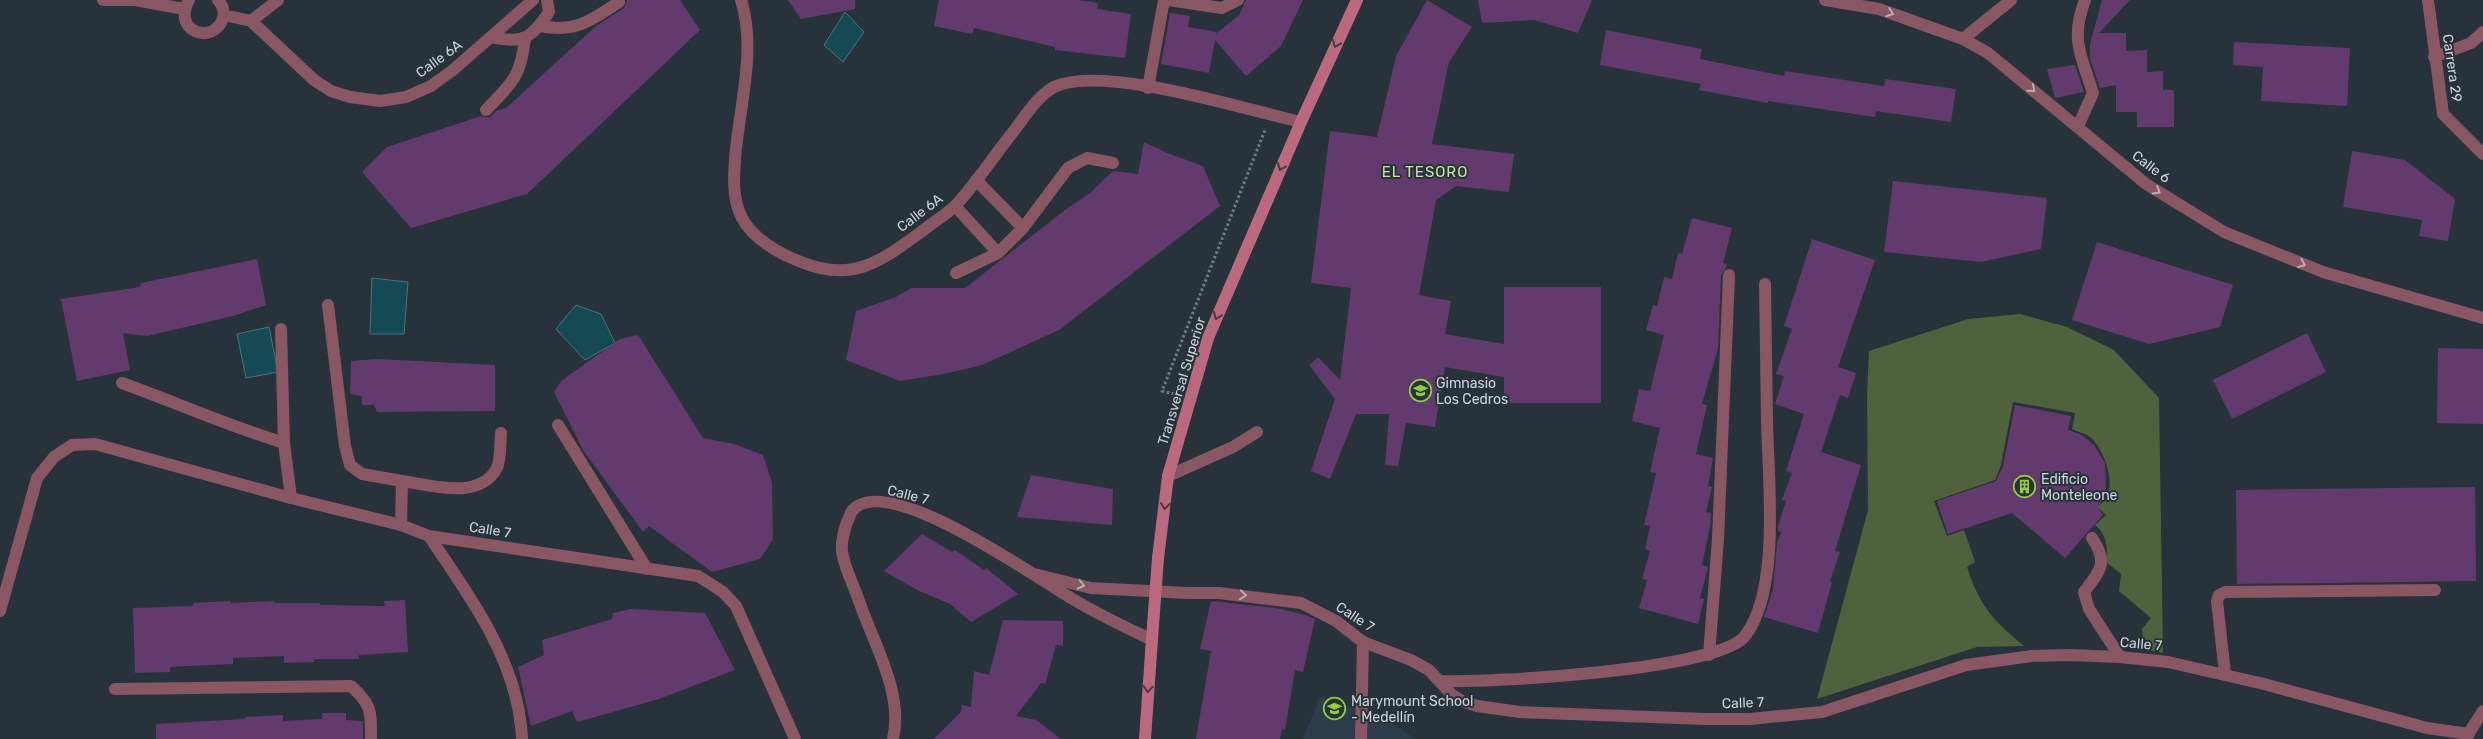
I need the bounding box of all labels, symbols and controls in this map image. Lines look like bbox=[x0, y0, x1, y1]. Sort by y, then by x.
one-way arrow bbox=[1885, 7, 1894, 17]
street label: Carrera 29 bbox=[2439, 33, 2465, 103]
street label: Calle 6A bbox=[413, 36, 466, 81]
one-way arrow bbox=[1331, 39, 1342, 48]
one-way arrow bbox=[2026, 83, 2035, 92]
street label: Calle 6 bbox=[2128, 147, 2174, 187]
one-way arrow bbox=[1277, 162, 1288, 171]
district label: EL TESORO bbox=[1382, 163, 1468, 181]
one-way arrow bbox=[2152, 185, 2161, 195]
street label: Calle 6A bbox=[894, 190, 947, 236]
one-way arrow bbox=[2297, 258, 2306, 268]
one-way arrow bbox=[1213, 311, 1224, 320]
street label: Transversal Superior bbox=[1154, 314, 1210, 447]
place label: Gimnasio Los Cedros bbox=[1436, 375, 1508, 408]
school or university icon: Gimnasio Los Cedros bbox=[1408, 379, 1432, 403]
place label: Edificio Monteleone bbox=[2041, 471, 2118, 504]
building icon: Edificio Monteleone bbox=[2013, 475, 2037, 499]
street label: Calle 7 bbox=[885, 482, 931, 508]
one-way arrow bbox=[1160, 503, 1171, 511]
street label: Calle 7 bbox=[468, 518, 512, 542]
one-way arrow bbox=[1076, 579, 1085, 590]
one-way arrow bbox=[1239, 589, 1247, 600]
street label: Calle 7 bbox=[1333, 598, 1377, 636]
street label: Calle 7 bbox=[2119, 634, 2163, 654]
one-way arrow bbox=[1143, 685, 1154, 693]
place label: Marymount School - Medellín bbox=[1351, 693, 1474, 726]
street label: Calle 7 bbox=[1722, 694, 1764, 712]
school or university icon: Marymount School - Medellín bbox=[1323, 697, 1347, 721]

